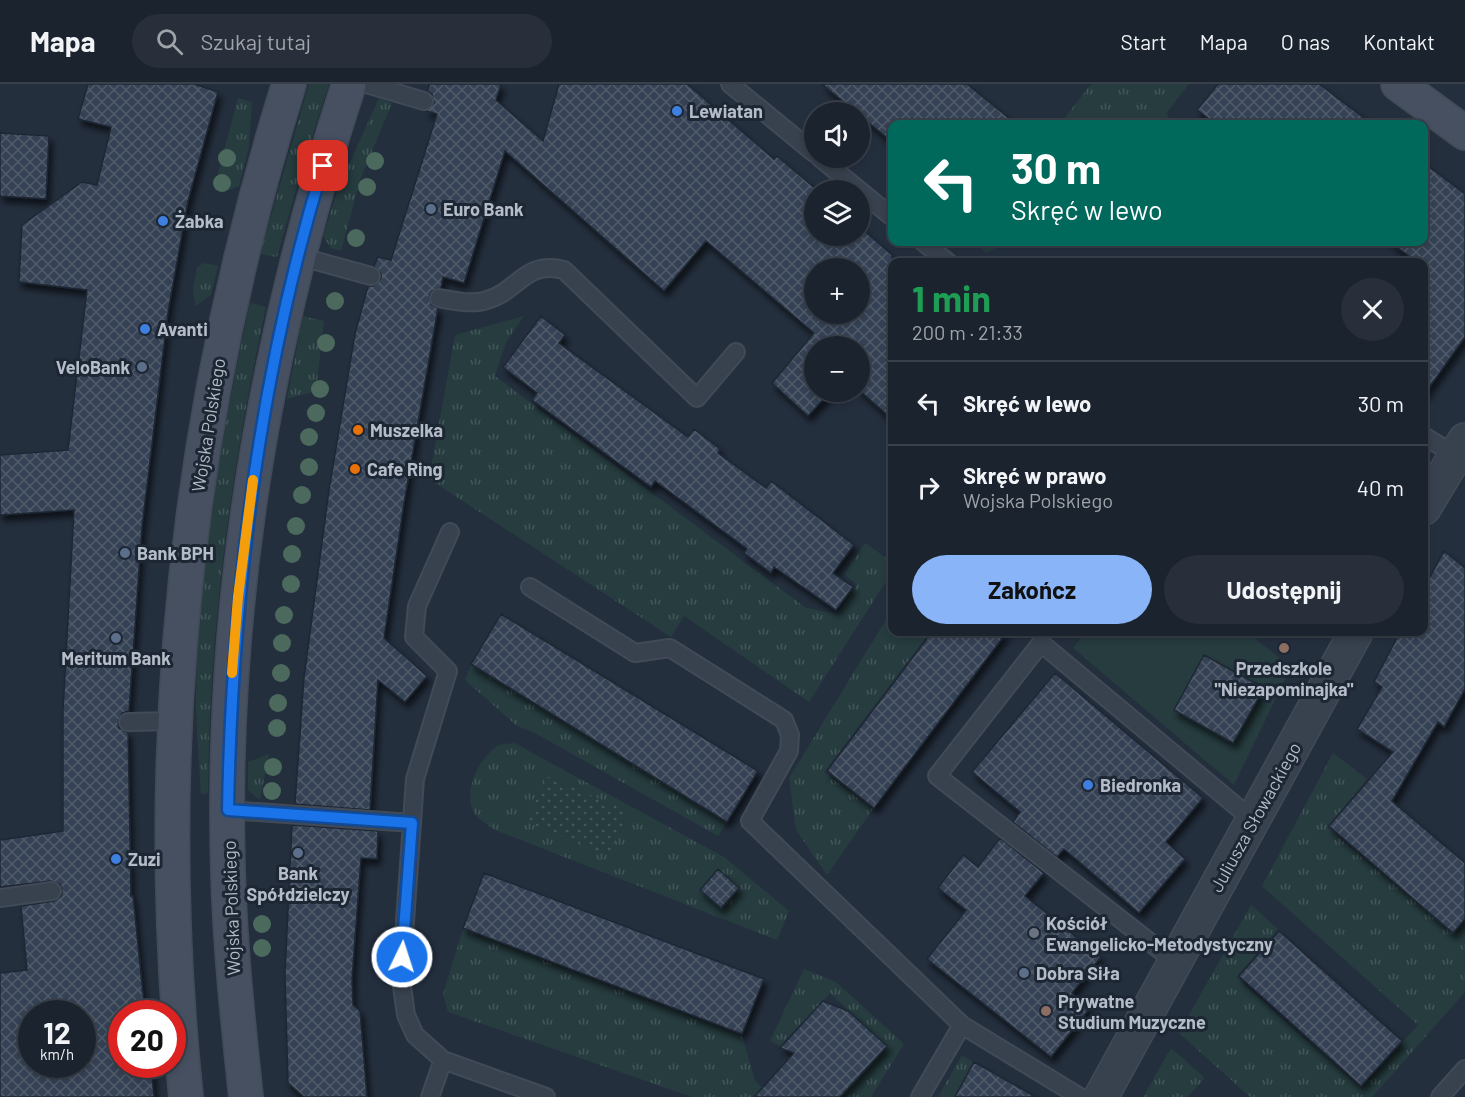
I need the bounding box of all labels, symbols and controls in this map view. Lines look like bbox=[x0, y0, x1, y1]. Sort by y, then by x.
search box bbox=[132, 14, 552, 68]
text: Mapa bbox=[30, 24, 96, 58]
icon: search bbox=[153, 25, 186, 58]
text: Szukaj tutaj bbox=[201, 28, 311, 54]
text: Start bbox=[1120, 29, 1167, 54]
text: Mapa bbox=[1200, 29, 1248, 54]
text: O nas bbox=[1281, 29, 1330, 54]
text: Kontakt bbox=[1363, 29, 1435, 54]
place label: Lewiatan bbox=[689, 100, 763, 122]
map controls bbox=[804, 102, 870, 402]
button: sound bbox=[804, 102, 870, 168]
marker: Lewiatan bbox=[670, 104, 684, 118]
pin bbox=[297, 140, 348, 191]
text: 30 m bbox=[1011, 142, 1101, 192]
icon: left bbox=[912, 144, 990, 222]
icon: arrive bbox=[306, 149, 339, 182]
button: layers bbox=[804, 180, 870, 246]
text: Skręć w lewo bbox=[1011, 193, 1163, 225]
place label: Euro Bank bbox=[443, 198, 524, 220]
marker: Euro Bank bbox=[424, 202, 438, 216]
place label: Żabka bbox=[175, 210, 223, 232]
marker: Żabka bbox=[156, 214, 170, 228]
button: + bbox=[804, 258, 870, 324]
text: 1 min bbox=[912, 276, 991, 319]
button: close bbox=[1341, 278, 1404, 341]
place label: Avanti bbox=[157, 318, 208, 340]
text: 200 m · 21:33 bbox=[912, 320, 1023, 344]
marker: Avanti bbox=[138, 322, 152, 336]
button: − bbox=[804, 336, 870, 402]
place label: VeloBank bbox=[56, 356, 130, 378]
street label: Wojska Polskiego bbox=[187, 357, 229, 493]
marker: VeloBank bbox=[135, 360, 149, 374]
icon: left bbox=[912, 387, 945, 420]
text: Skręć w lewo bbox=[963, 390, 1091, 416]
text: 30 m bbox=[1358, 390, 1404, 416]
place label: Muszelka bbox=[370, 419, 443, 441]
marker: Muszelka bbox=[351, 423, 365, 437]
place label: Cafe Ring bbox=[367, 458, 443, 480]
marker: Cafe Ring bbox=[348, 462, 362, 476]
text: Skręć w prawo bbox=[963, 462, 1107, 488]
icon: right bbox=[912, 471, 945, 504]
text: 40 m bbox=[1357, 474, 1404, 500]
text: Wojska Polskiego bbox=[963, 488, 1113, 512]
place label: Bank BPH bbox=[137, 542, 214, 564]
marker: Bank BPH bbox=[118, 546, 132, 560]
button: Zakończ bbox=[912, 555, 1152, 624]
button: Udostępnij bbox=[1164, 555, 1404, 624]
marker: Meritum Bank bbox=[109, 631, 123, 645]
marker: Przedszkole "Niezapominajka" bbox=[1277, 641, 1291, 655]
place label: Meritum Bank bbox=[61, 647, 171, 669]
place label: Przedszkole "Niezapominajka" bbox=[1214, 657, 1354, 700]
street label: Juliusza Słowackiego bbox=[1205, 738, 1305, 896]
place label: Biedronka bbox=[1100, 774, 1181, 796]
marker: Biedronka bbox=[1081, 778, 1095, 792]
street label: Wojska Polskiego bbox=[218, 840, 244, 976]
marker: Bank Spółdzielczy bbox=[291, 846, 305, 860]
place label: Zuzi bbox=[128, 848, 161, 870]
marker: Zuzi bbox=[109, 852, 123, 866]
place label: Bank Spółdzielczy bbox=[246, 862, 350, 905]
place label: Kościół Ewangelicko-Metodystyczny bbox=[1046, 912, 1273, 955]
position arrow bbox=[370, 925, 434, 989]
marker: Kościół Ewangelicko-Metodystyczny bbox=[1027, 926, 1041, 940]
place label: Dobra Siła bbox=[1036, 962, 1120, 984]
marker: Dobra Siła bbox=[1017, 966, 1031, 980]
place label: Prywatne Studium Muzyczne bbox=[1058, 990, 1206, 1033]
speed limit sign: 20 bbox=[108, 1000, 186, 1078]
marker: Prywatne Studium Muzyczne bbox=[1039, 1004, 1053, 1018]
text: 12 bbox=[43, 1014, 71, 1050]
text: km/h bbox=[40, 1045, 74, 1063]

